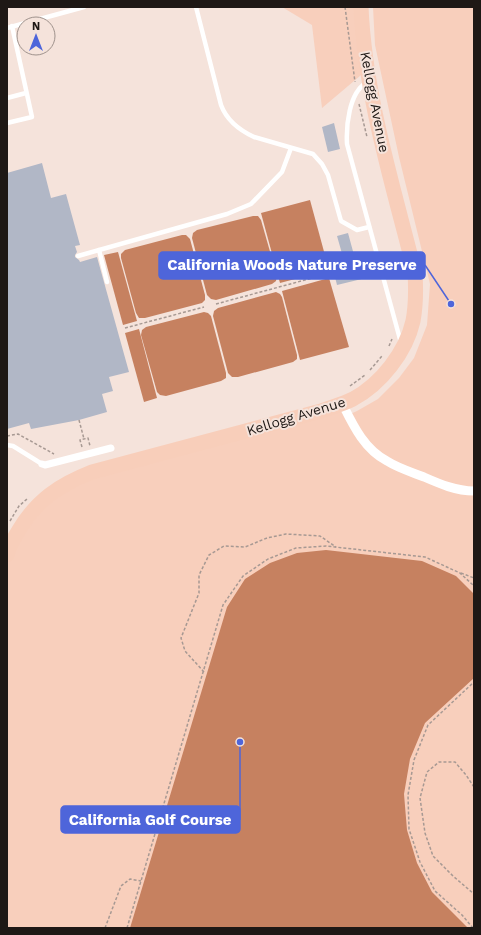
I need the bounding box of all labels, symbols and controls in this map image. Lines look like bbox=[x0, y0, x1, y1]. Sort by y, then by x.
north arrow bbox=[16, 16, 56, 56]
text: N bbox=[32, 20, 40, 33]
street label: Kellogg Avenue bbox=[357, 50, 393, 154]
callout: California Woods Nature Preserve bbox=[159, 252, 425, 279]
text: California Woods Nature Preserve bbox=[167, 256, 417, 274]
street label: Kellogg Avenue bbox=[245, 393, 347, 439]
callout: California Golf Course bbox=[61, 806, 240, 833]
text: California Golf Course bbox=[69, 811, 232, 829]

